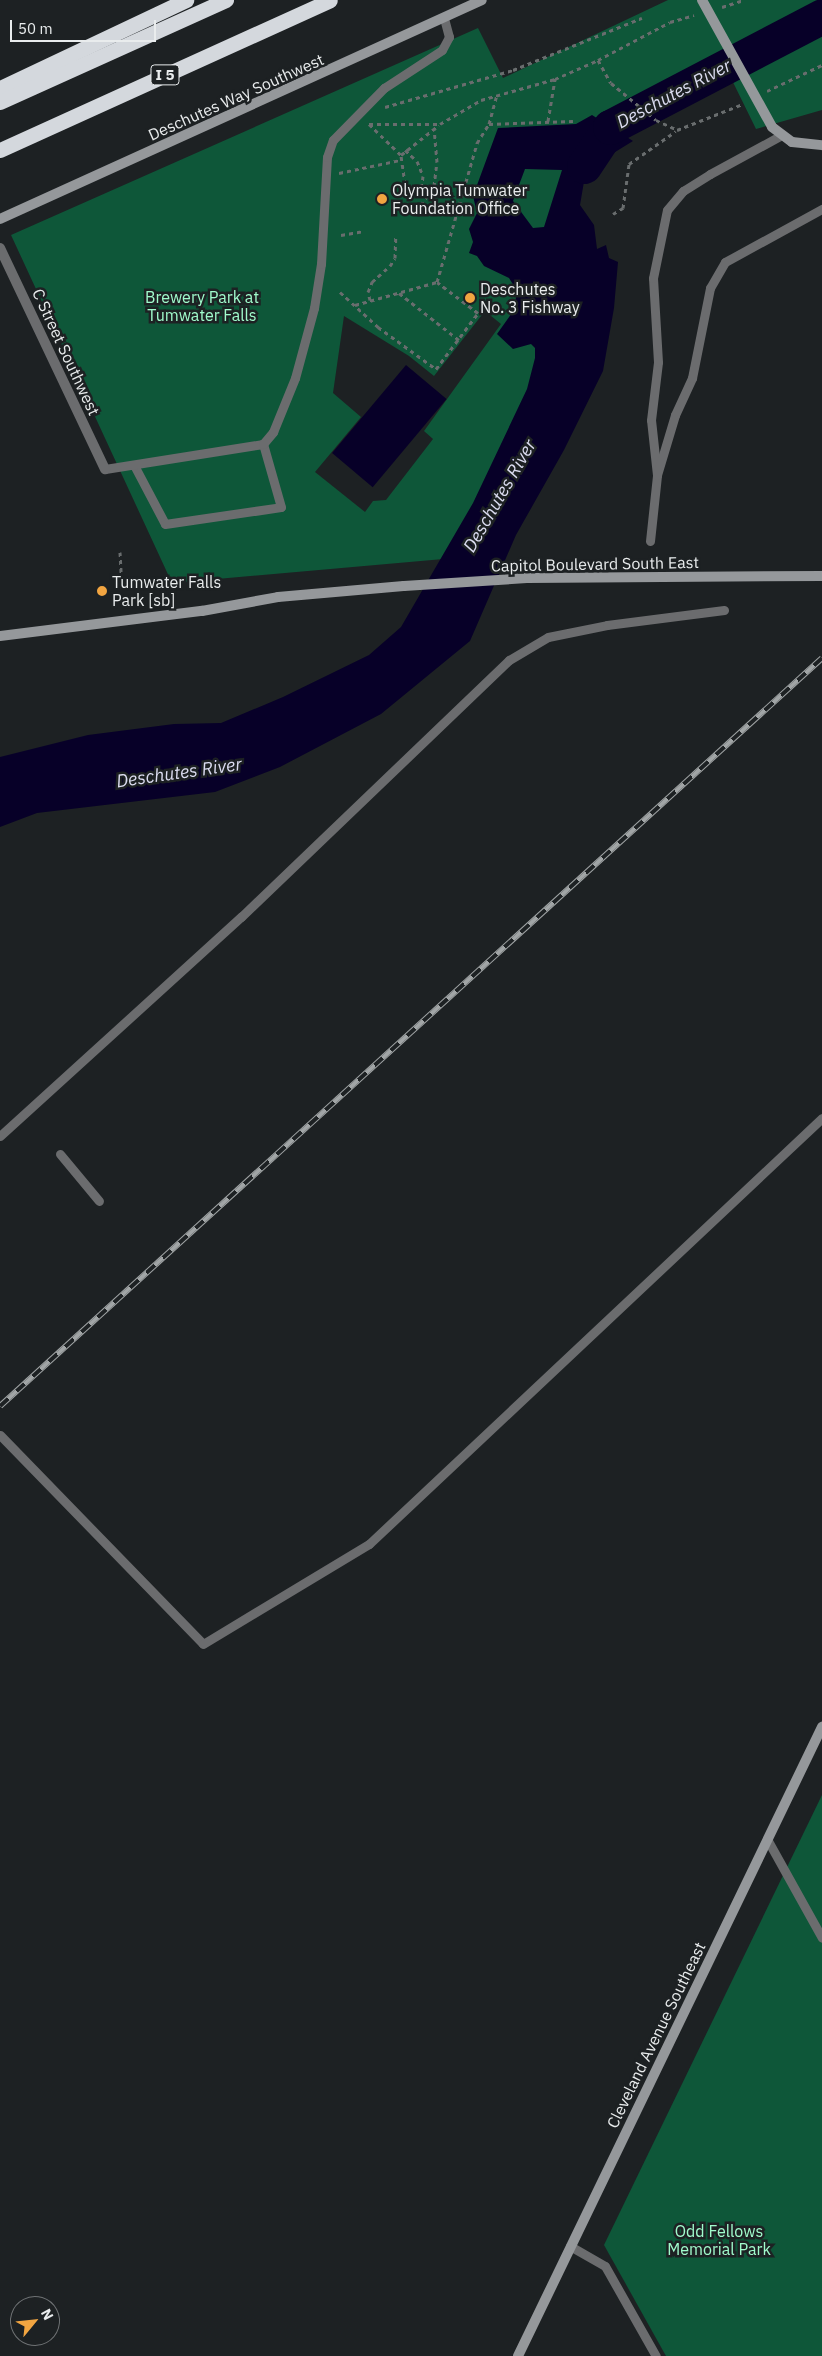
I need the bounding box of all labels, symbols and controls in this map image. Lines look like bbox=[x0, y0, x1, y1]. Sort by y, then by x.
scale bar bbox=[12, 10, 159, 42]
text: 50 m bbox=[18, 19, 53, 38]
street label: Deschutes Way Southwest bbox=[145, 50, 327, 144]
water label: Deschutes River bbox=[613, 55, 735, 133]
road number: I 5 bbox=[150, 62, 180, 88]
place label: Olympia Tumwater Foundation Office bbox=[392, 180, 527, 218]
marker: Olympia Tumwater Foundation Office bbox=[376, 193, 388, 205]
place label: Deschutes No. 3 Fishway bbox=[480, 279, 580, 317]
street label: C Street Southwest bbox=[28, 286, 104, 418]
park label: Brewery Park at Tumwater Falls bbox=[145, 287, 259, 325]
marker: Deschutes No. 3 Fishway bbox=[464, 292, 476, 304]
water label: Deschutes River bbox=[459, 436, 541, 556]
street label: Capitol Boulevard South East bbox=[491, 553, 699, 575]
place label: Tumwater Falls Park [sb] bbox=[112, 572, 221, 610]
marker: Tumwater Falls Park [sb] bbox=[96, 585, 108, 597]
water label: Deschutes River bbox=[115, 754, 243, 792]
street label: Cleveland Avenue Southeast bbox=[603, 1939, 709, 2131]
park label: Odd Fellows Memorial Park bbox=[667, 2221, 771, 2259]
north arrow bbox=[10, 2296, 60, 2346]
text: N bbox=[37, 2306, 58, 2323]

